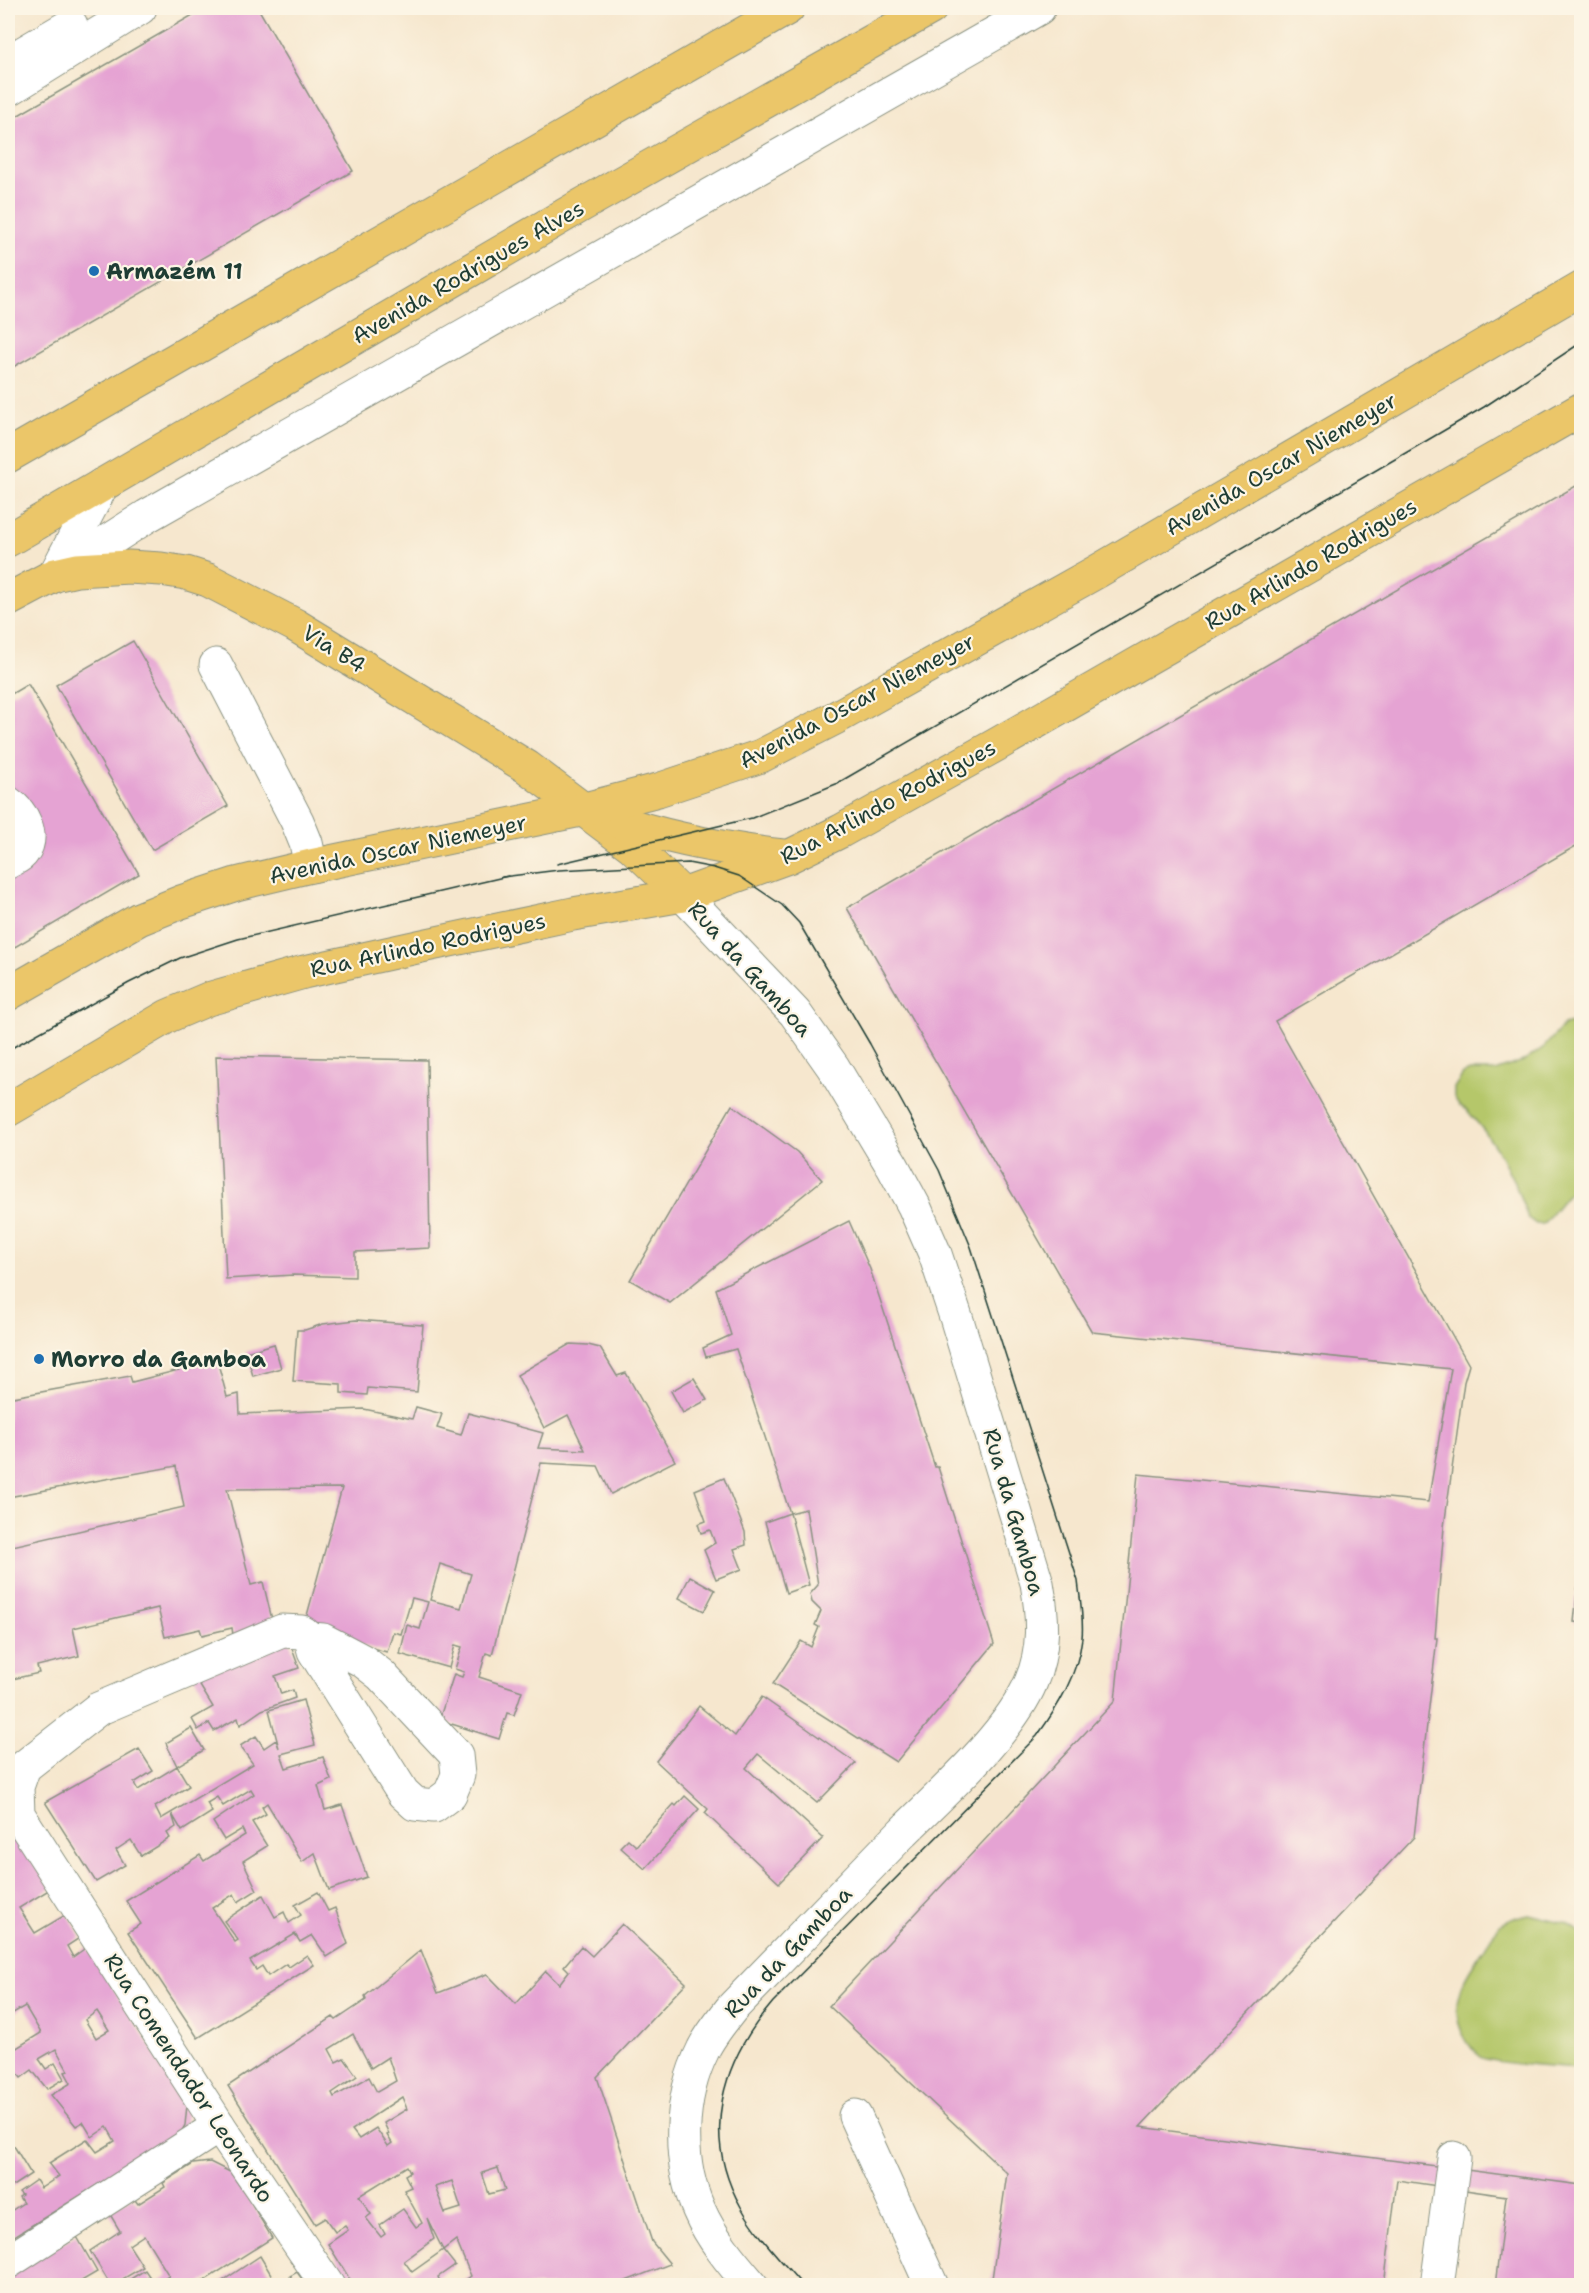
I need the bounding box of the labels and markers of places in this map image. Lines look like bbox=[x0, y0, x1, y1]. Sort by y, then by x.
place label: Armazém 11 bbox=[106, 257, 243, 286]
marker: Armazém 11 bbox=[87, 264, 101, 278]
place label: Morro da Gamboa bbox=[51, 1345, 266, 1374]
marker: Morro da Gamboa bbox=[32, 1352, 46, 1366]

